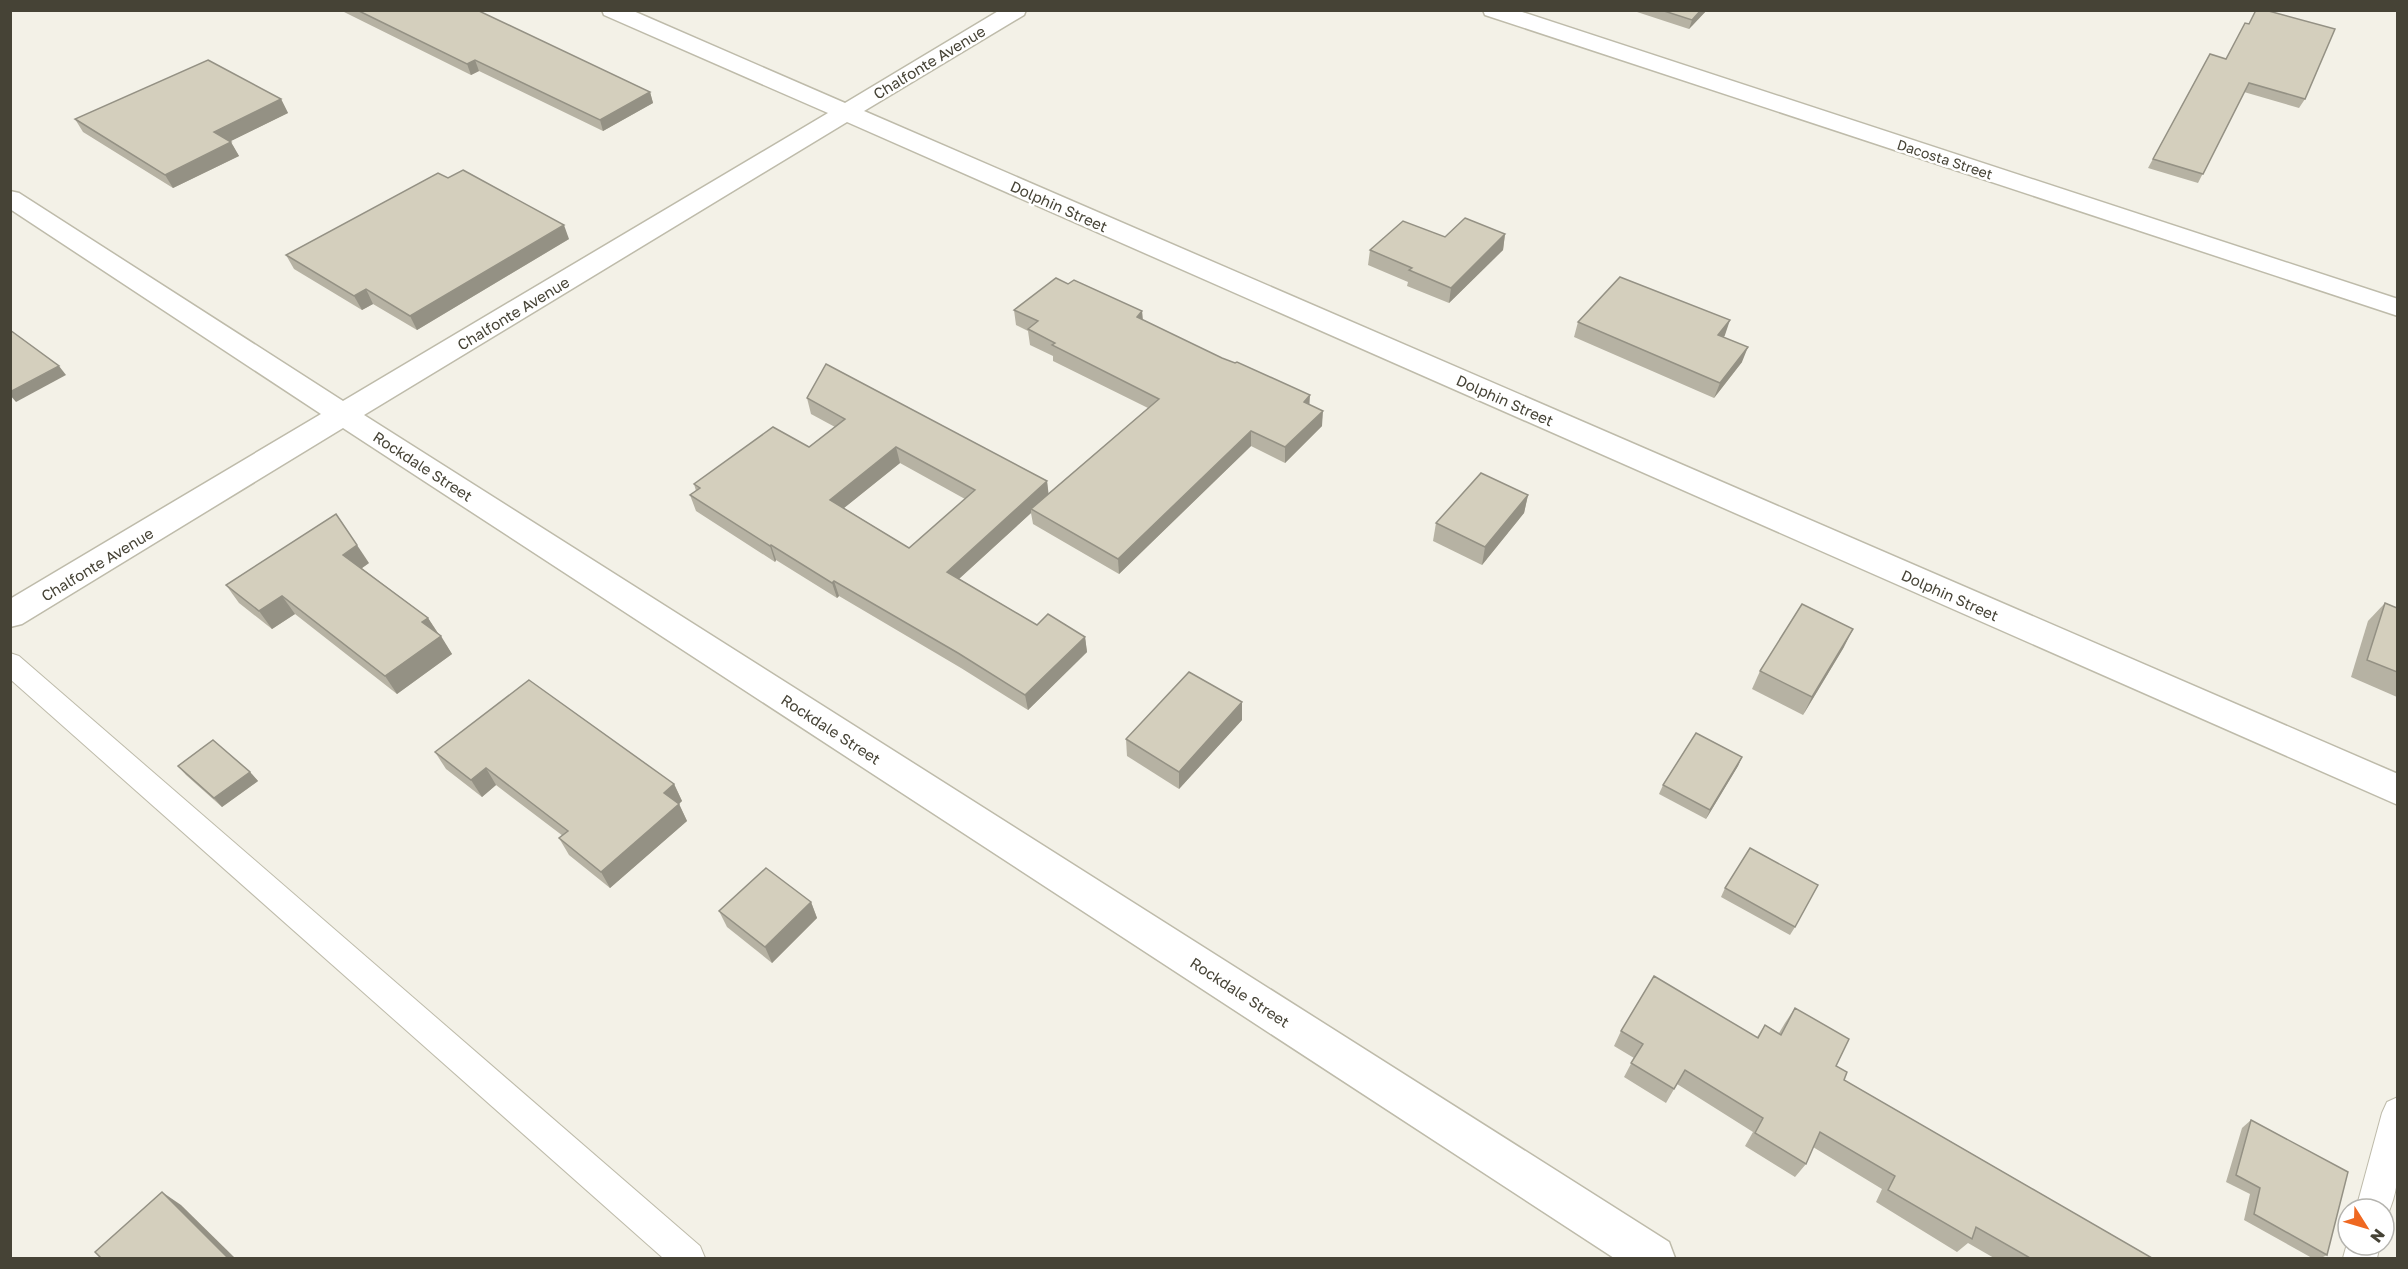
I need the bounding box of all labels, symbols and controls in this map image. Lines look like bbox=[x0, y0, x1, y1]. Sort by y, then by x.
street label: Chalfonte Avenue bbox=[870, 21, 988, 102]
street label: Dacosta Street bbox=[1895, 136, 1995, 182]
street label: Dolphin Street bbox=[1008, 177, 1110, 235]
street label: Chalfonte Avenue bbox=[454, 272, 572, 353]
street label: Dolphin Street bbox=[1454, 371, 1556, 429]
street label: Rockdale Street bbox=[370, 427, 476, 505]
street label: Chalfonte Avenue bbox=[38, 523, 156, 604]
street label: Dolphin Street bbox=[1899, 566, 2001, 624]
street label: Rockdale Street bbox=[778, 690, 884, 768]
street label: Rockdale Street bbox=[1187, 953, 1293, 1031]
north arrow bbox=[2336, 1197, 2396, 1257]
text: N bbox=[2366, 1225, 2390, 1247]

